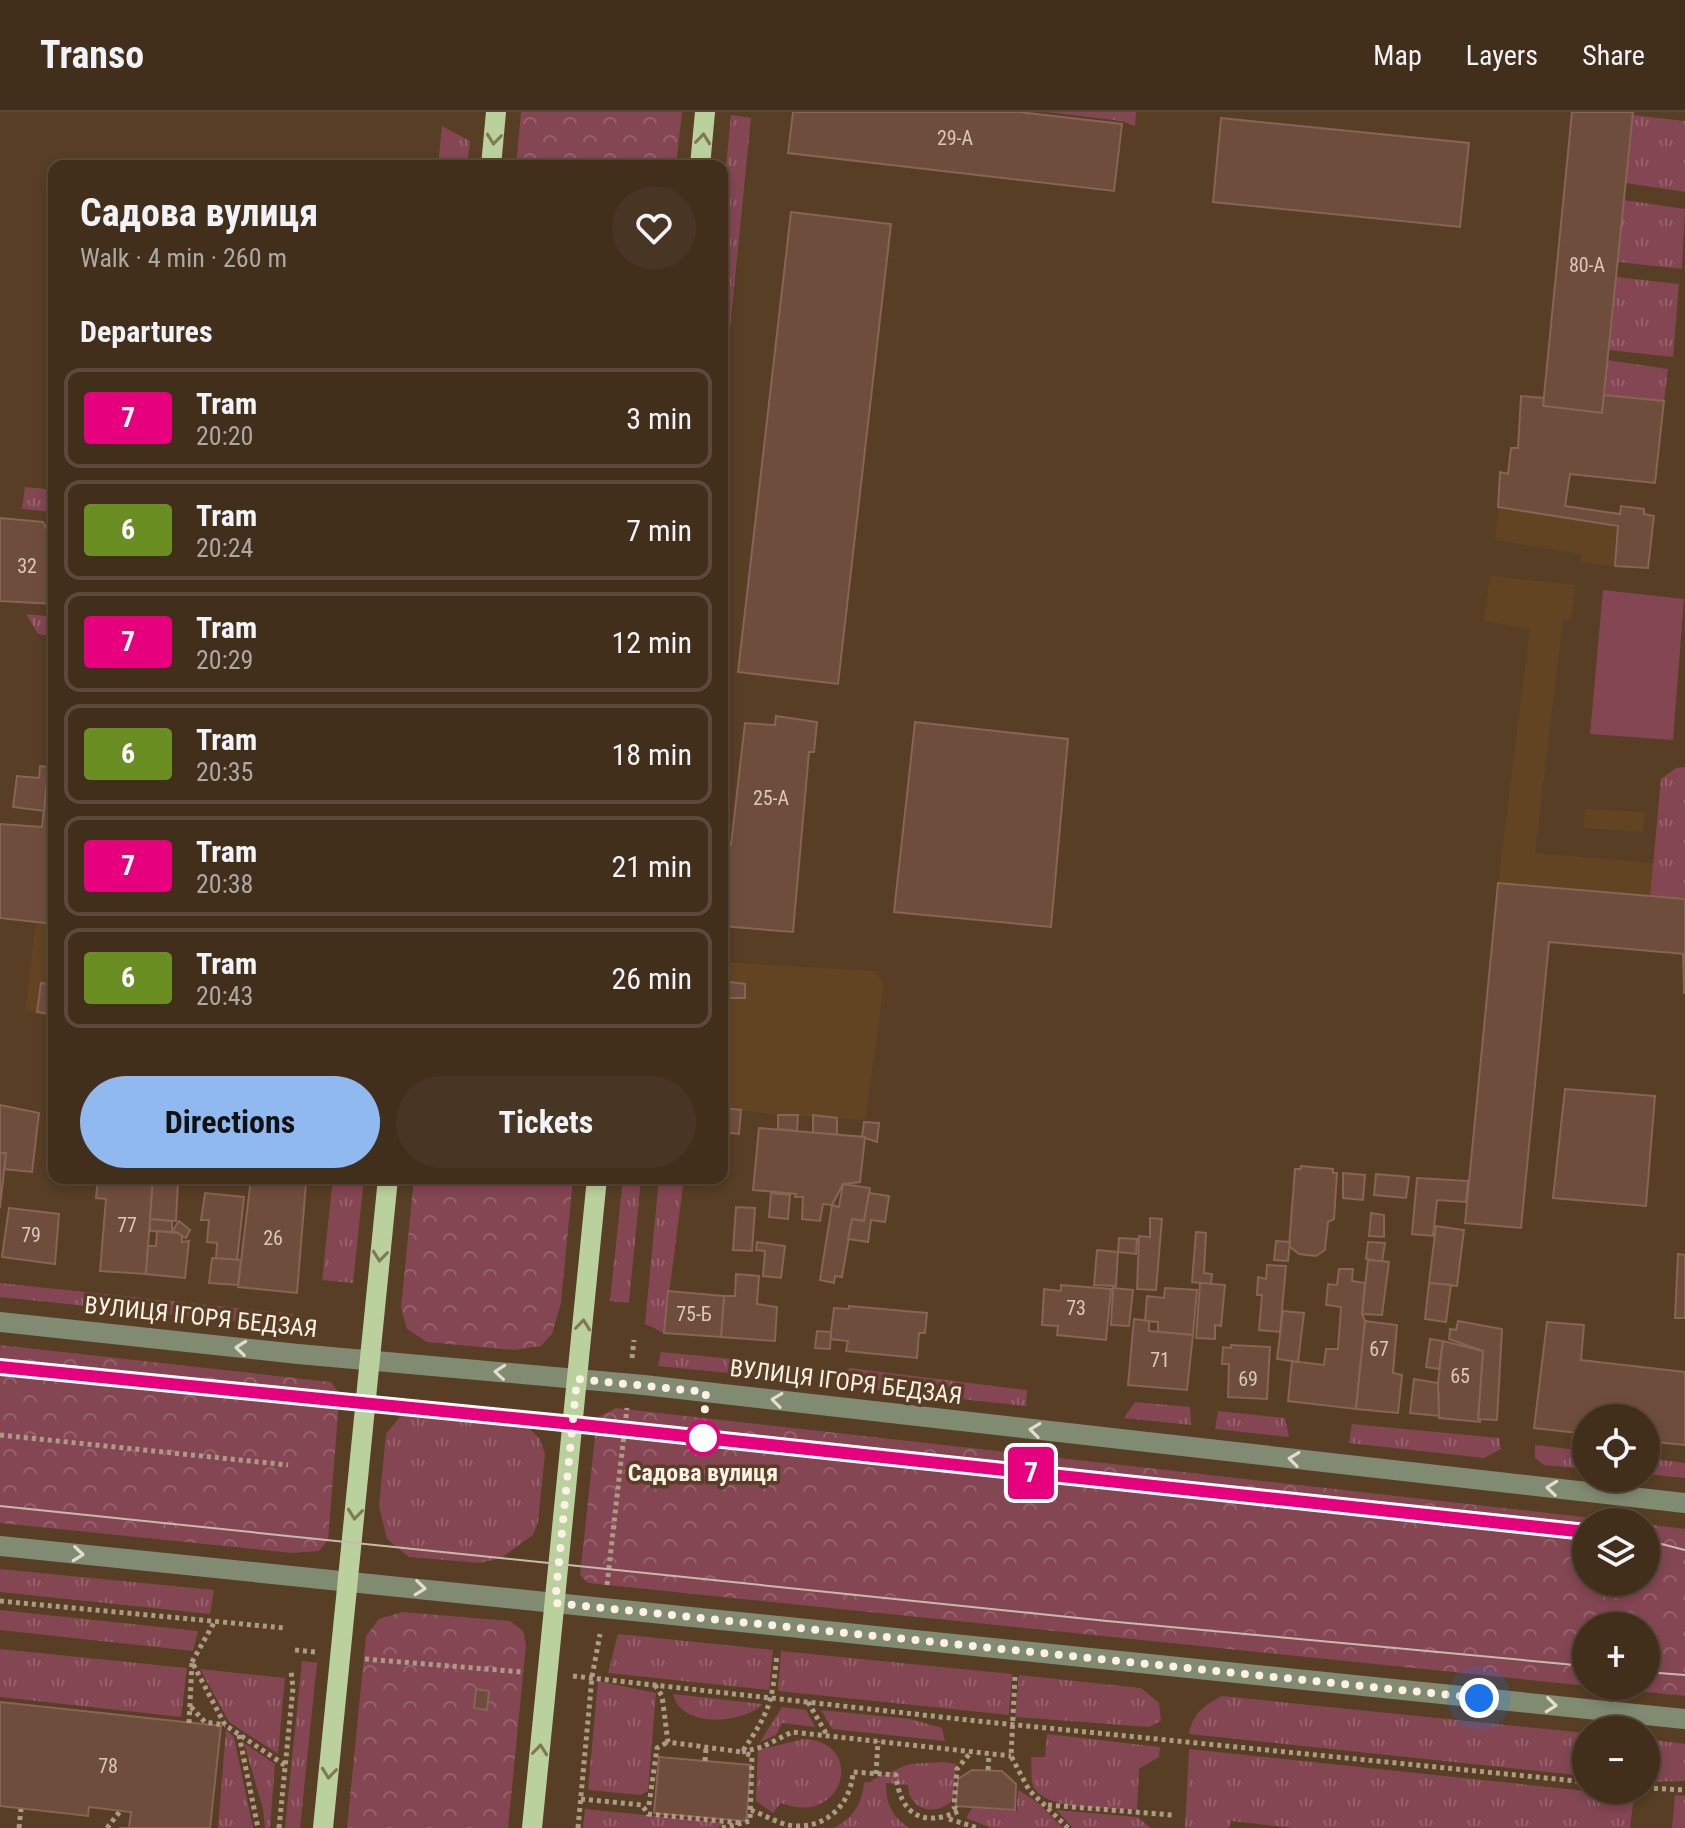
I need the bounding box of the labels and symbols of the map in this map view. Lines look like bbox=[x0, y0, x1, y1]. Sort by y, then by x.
house number: 29-А bbox=[937, 126, 974, 150]
one-way arrow bbox=[694, 132, 711, 145]
one-way arrow bbox=[485, 133, 502, 146]
house number: 80-А bbox=[1569, 253, 1606, 277]
house number: 32 bbox=[17, 554, 37, 578]
house number: 25-А bbox=[753, 786, 790, 810]
house number: 77 bbox=[117, 1213, 137, 1237]
house number: 79 bbox=[21, 1223, 41, 1247]
house number: 26 bbox=[263, 1226, 283, 1250]
one-way arrow bbox=[372, 1250, 389, 1263]
street label: ВУЛИЦЯ ІГОРЯ БЕДЗАЯ bbox=[83, 1291, 319, 1343]
house number: 73 bbox=[1066, 1296, 1086, 1320]
house number: 75-Б bbox=[676, 1302, 712, 1326]
one-way arrow bbox=[574, 1318, 591, 1331]
house number: 67 bbox=[1369, 1337, 1389, 1361]
one-way arrow bbox=[234, 1339, 247, 1356]
house number: 71 bbox=[1150, 1348, 1170, 1372]
street label: ВУЛИЦЯ ІГОРЯ БЕДЗАЯ bbox=[728, 1354, 964, 1410]
one-way arrow bbox=[493, 1363, 506, 1380]
house number: 65 bbox=[1450, 1364, 1470, 1388]
house number: 69 bbox=[1238, 1367, 1258, 1391]
one-way arrow bbox=[770, 1392, 784, 1409]
marker: Садова вулиця bbox=[686, 1421, 720, 1455]
one-way arrow bbox=[1028, 1421, 1041, 1438]
line badge: 7 bbox=[1005, 1447, 1057, 1499]
one-way arrow bbox=[1287, 1451, 1300, 1468]
place label: Садова вулиця bbox=[628, 1459, 778, 1487]
one-way arrow bbox=[1545, 1480, 1558, 1497]
one-way arrow bbox=[347, 1508, 364, 1521]
one-way arrow bbox=[72, 1545, 85, 1562]
one-way arrow bbox=[414, 1580, 427, 1597]
your location bbox=[1459, 1678, 1499, 1718]
one-way arrow bbox=[1545, 1697, 1558, 1714]
one-way arrow bbox=[531, 1743, 548, 1756]
house number: 78 bbox=[98, 1754, 118, 1778]
one-way arrow bbox=[320, 1767, 337, 1780]

